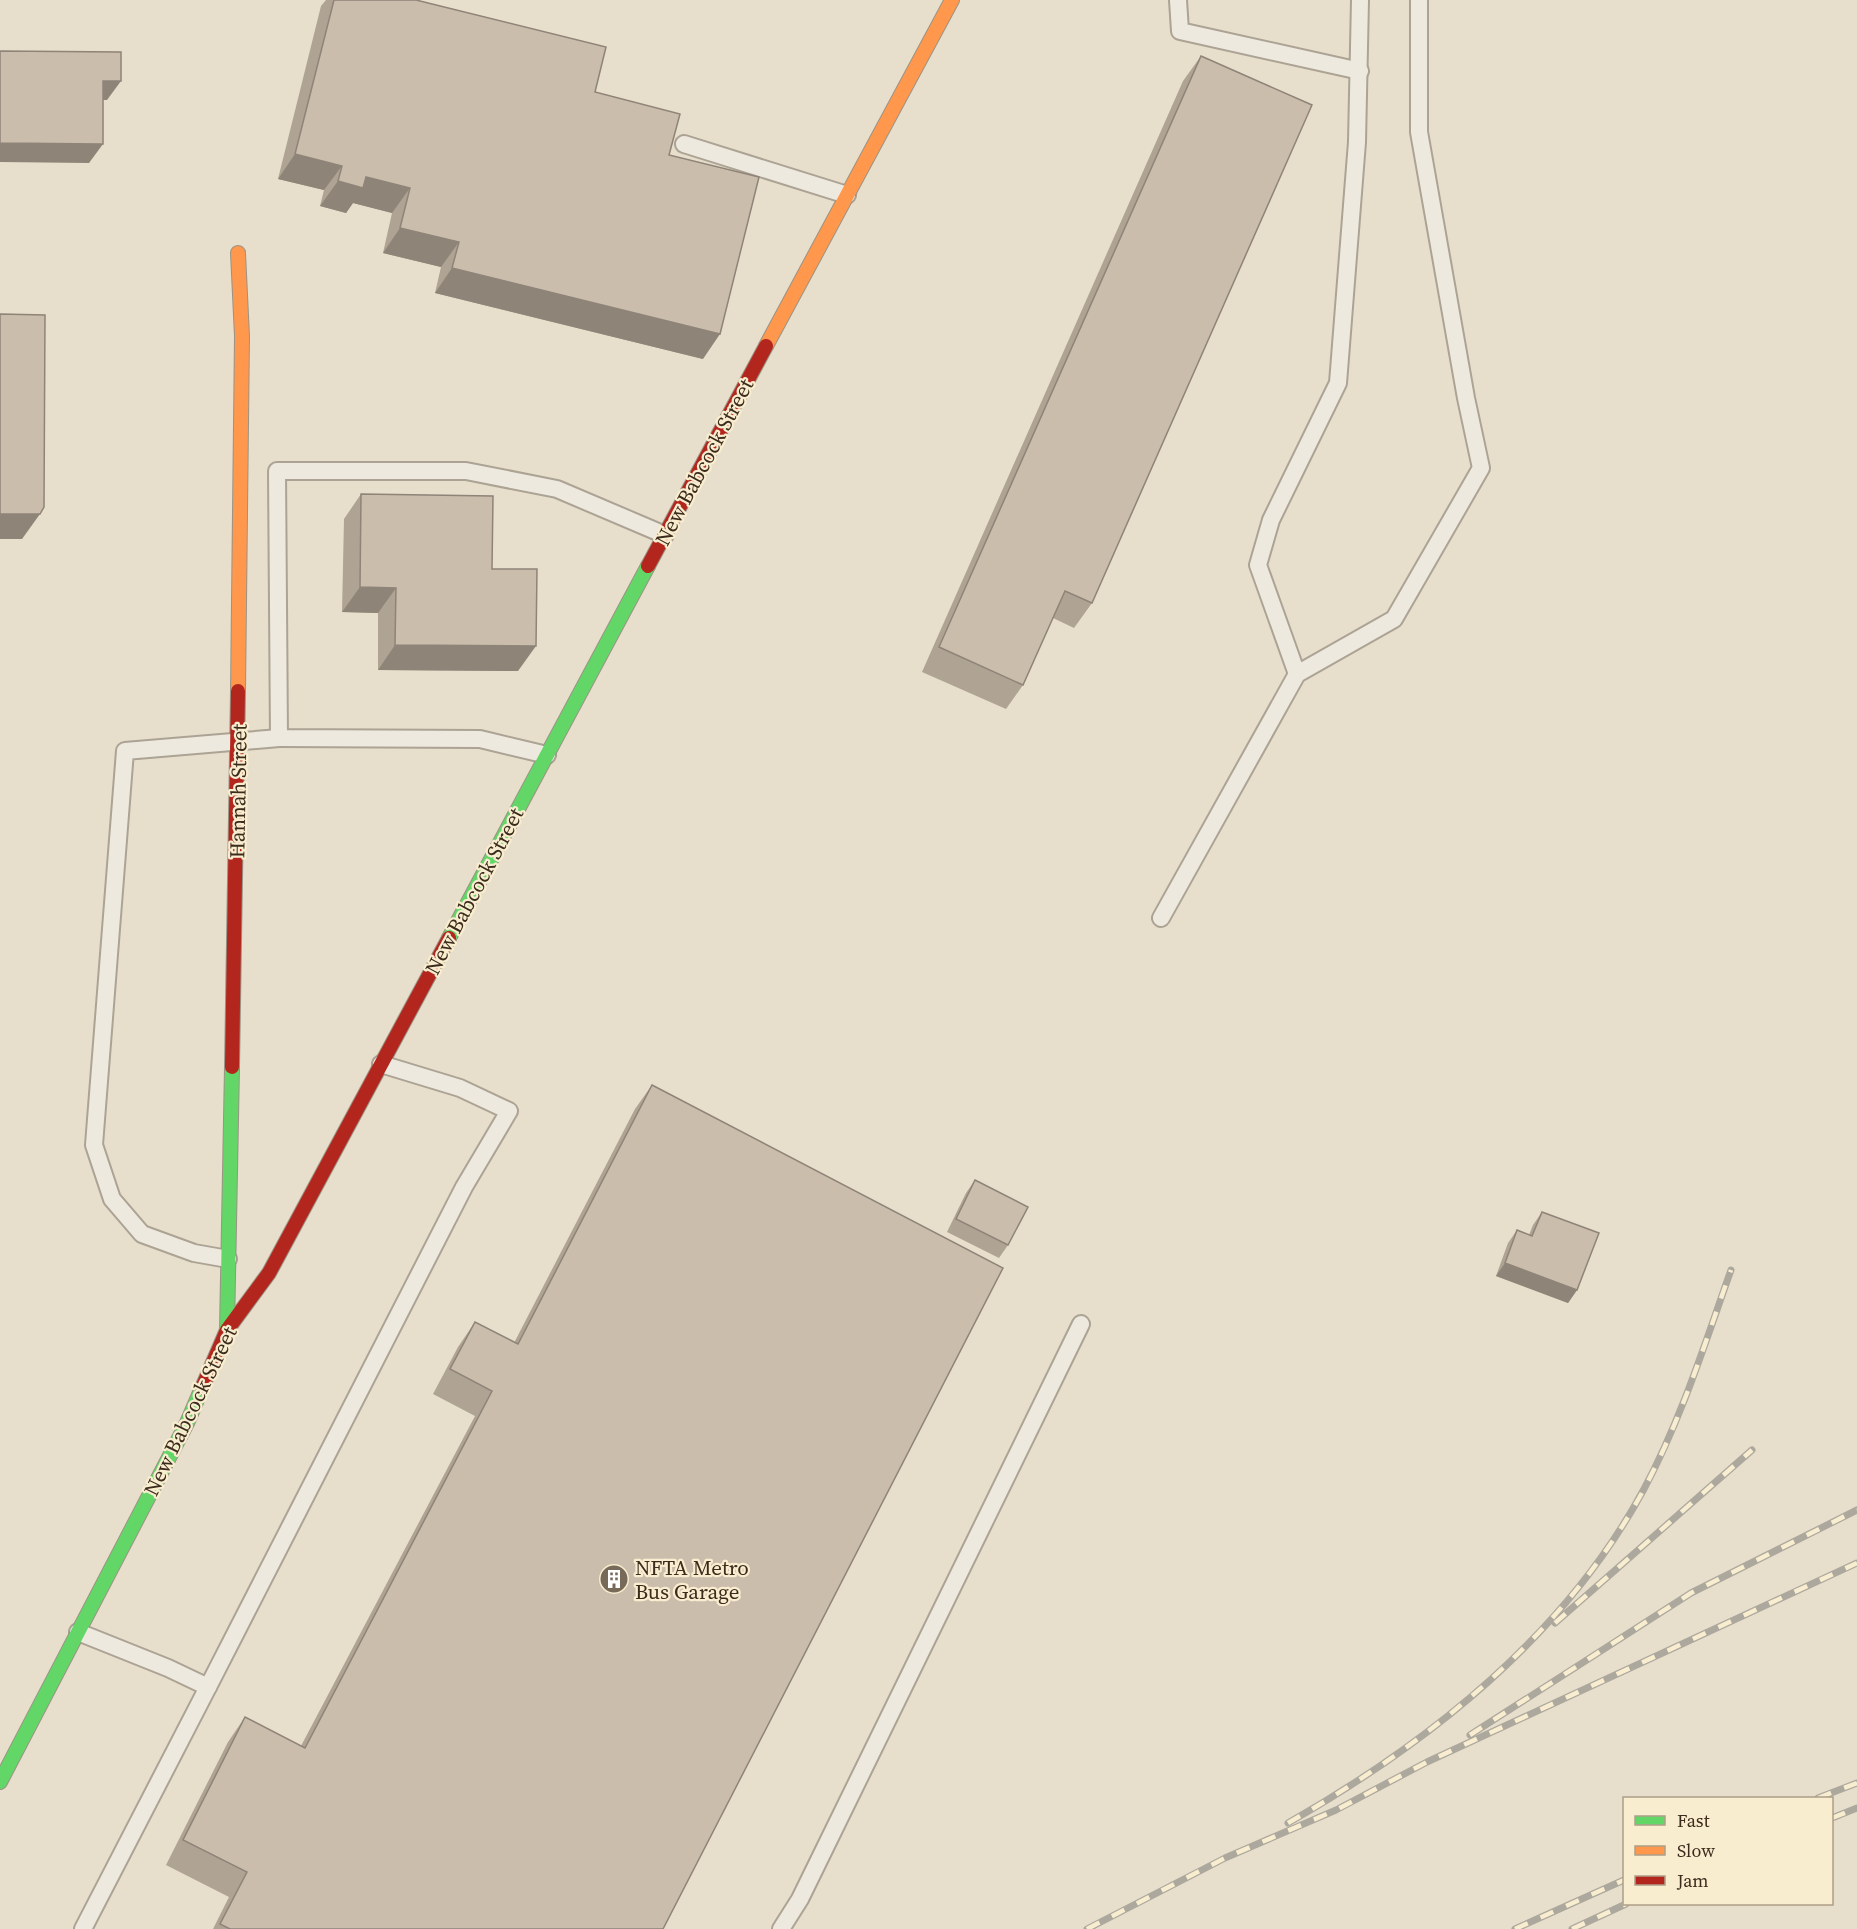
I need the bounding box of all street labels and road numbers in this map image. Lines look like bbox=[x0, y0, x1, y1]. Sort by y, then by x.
street label: New Babcock Street bbox=[648, 373, 760, 551]
street label: Hannah Street bbox=[222, 723, 254, 859]
street label: New Babcock Street bbox=[418, 802, 530, 980]
street label: New Babcock Street bbox=[136, 1321, 244, 1501]

